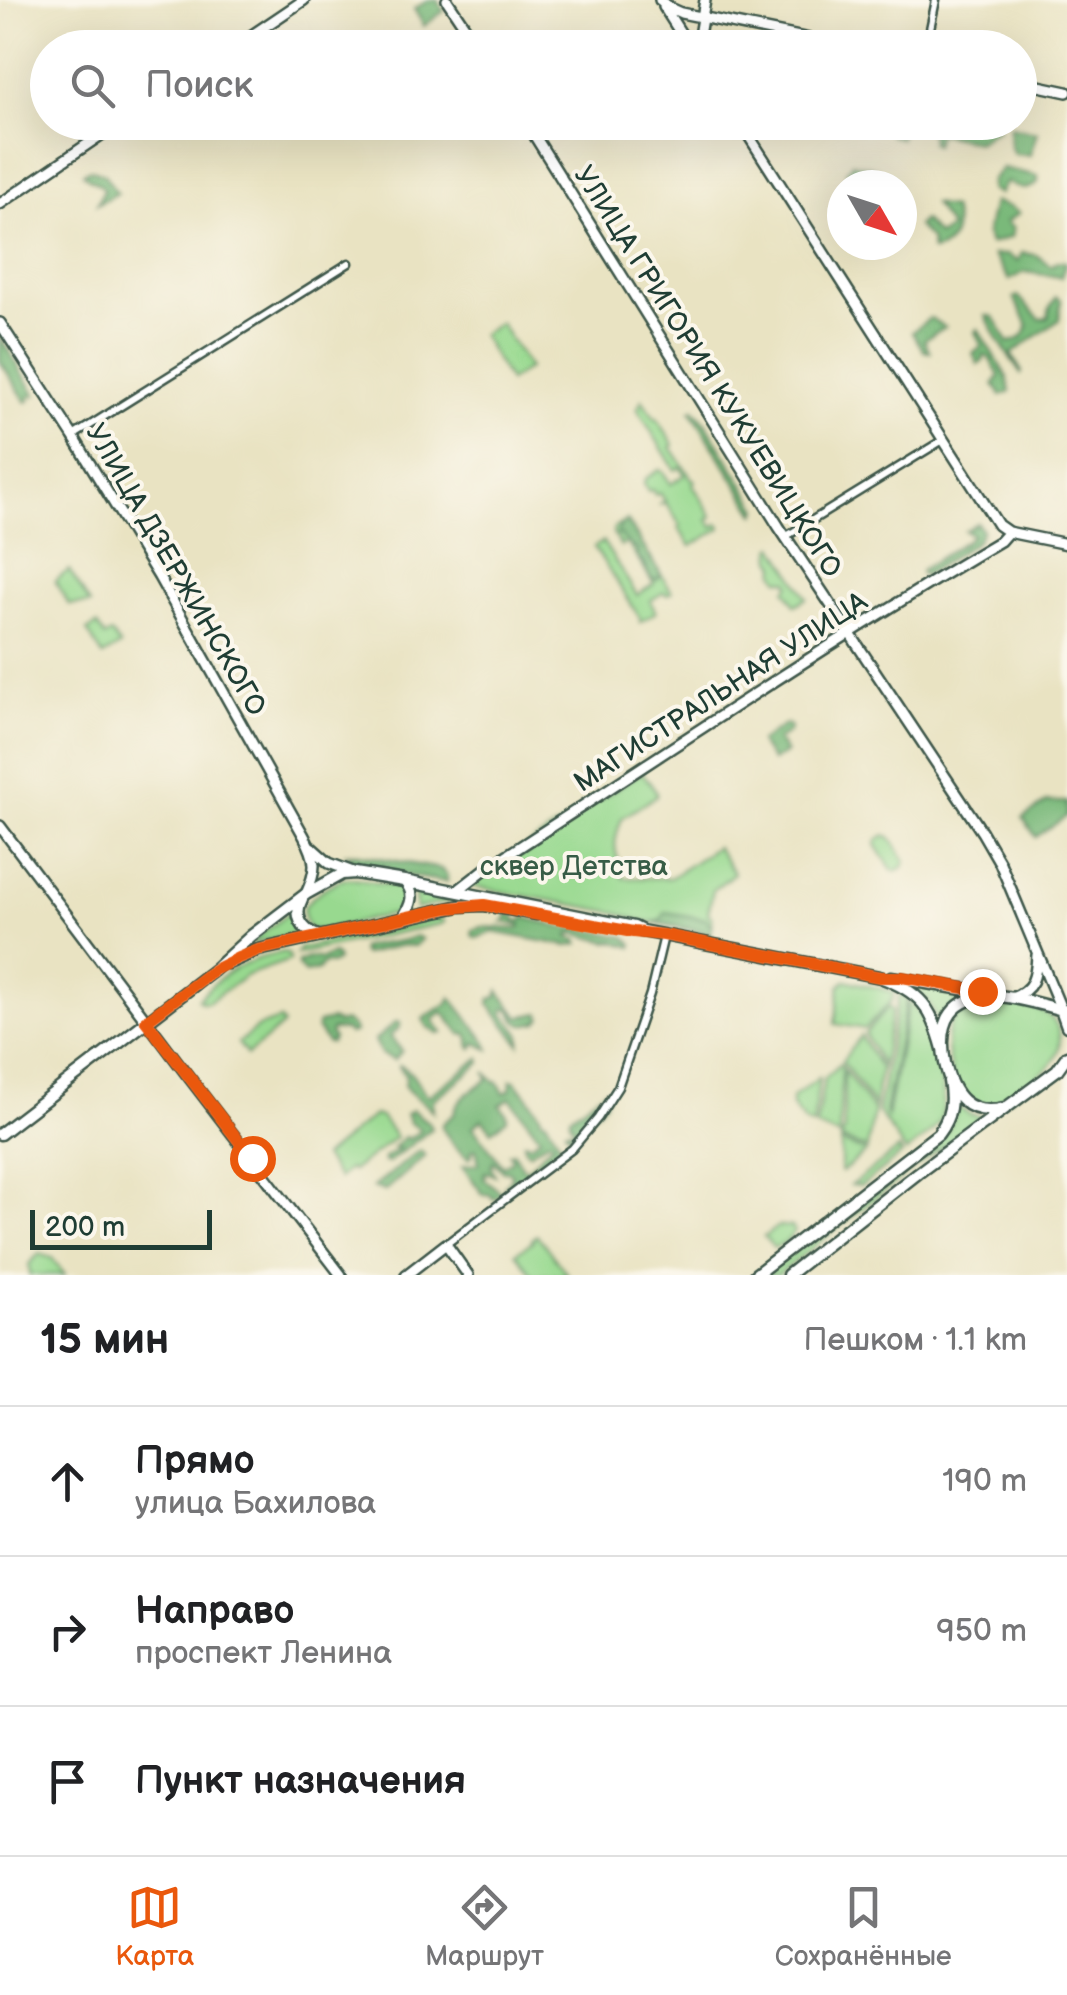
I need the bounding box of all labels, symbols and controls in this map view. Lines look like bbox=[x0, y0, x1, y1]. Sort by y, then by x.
search box bbox=[30, 30, 1037, 140]
icon: search bbox=[65, 58, 120, 113]
text: Поиск bbox=[145, 63, 253, 108]
street label: УЛИЦА ГРИГОРИЯ КУКУЕВИЦКОГО bbox=[567, 160, 849, 584]
north arrow bbox=[827, 170, 917, 260]
street label: УЛИЦА ДЗЕРЖИНСКОГО bbox=[79, 418, 273, 722]
street label: МАГИСТРАЛЬНАЯ УЛИЦА bbox=[568, 585, 874, 799]
park label: сквер Детства bbox=[480, 850, 668, 883]
route end bbox=[960, 969, 1006, 1015]
route start bbox=[230, 1136, 276, 1182]
scale bar bbox=[30, 1205, 212, 1250]
text: 200 m bbox=[45, 1211, 125, 1244]
text: 15 мин bbox=[40, 1315, 169, 1366]
text: Пешком · 1.1 km bbox=[804, 1321, 1027, 1360]
text: Прямо bbox=[135, 1439, 254, 1484]
icon: ahead bbox=[40, 1454, 95, 1509]
text: 190 m bbox=[942, 1462, 1027, 1501]
text: улица Бахилова bbox=[135, 1484, 376, 1523]
text: Направо bbox=[135, 1589, 294, 1634]
icon: right bbox=[40, 1604, 95, 1659]
text: 950 m bbox=[936, 1612, 1027, 1651]
text: проспект Ленина bbox=[135, 1634, 392, 1673]
icon: arrive bbox=[40, 1754, 95, 1809]
text: Пункт назначения bbox=[135, 1759, 466, 1804]
tab: Карта bbox=[115, 1880, 194, 1973]
tab: Маршрут bbox=[425, 1880, 544, 1973]
tab: Сохранённые bbox=[775, 1880, 952, 1973]

